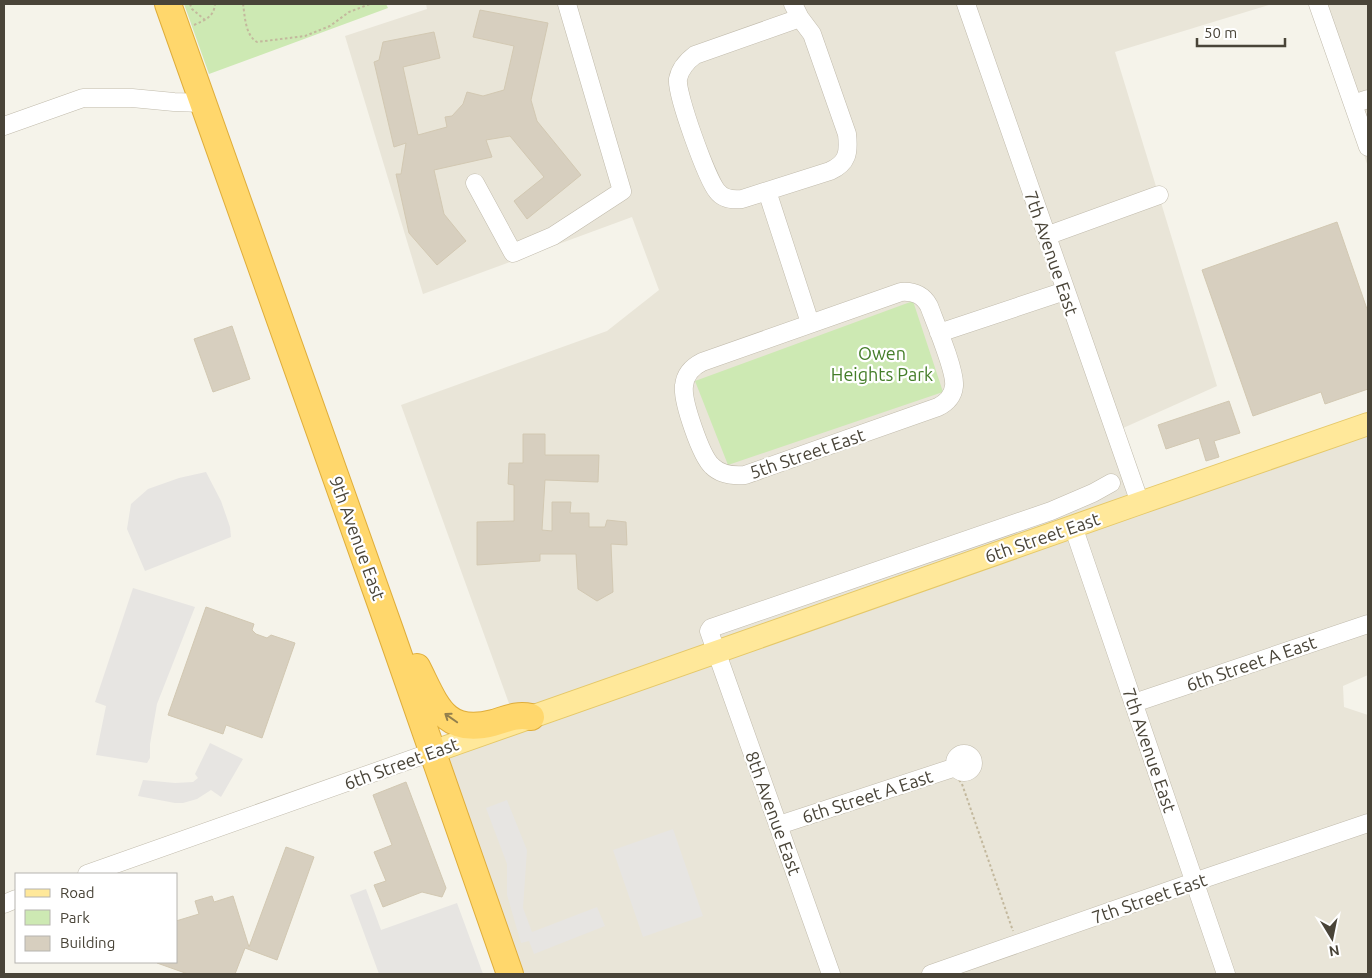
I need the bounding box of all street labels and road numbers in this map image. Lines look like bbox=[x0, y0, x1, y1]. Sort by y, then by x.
street label: 7th Avenue East bbox=[1021, 188, 1083, 318]
street label: 5th Street East bbox=[747, 424, 867, 482]
street label: 9th Avenue East bbox=[326, 473, 390, 603]
street label: 6th Street East bbox=[982, 508, 1102, 566]
street label: 6th Street A East bbox=[1183, 631, 1319, 695]
street label: 7th Avenue East bbox=[1119, 685, 1181, 815]
street label: 6th Street East bbox=[341, 733, 461, 793]
street label: 8th Avenue East bbox=[742, 748, 806, 878]
street label: 6th Street A East bbox=[799, 765, 935, 827]
street label: 7th Street East bbox=[1089, 869, 1209, 927]

